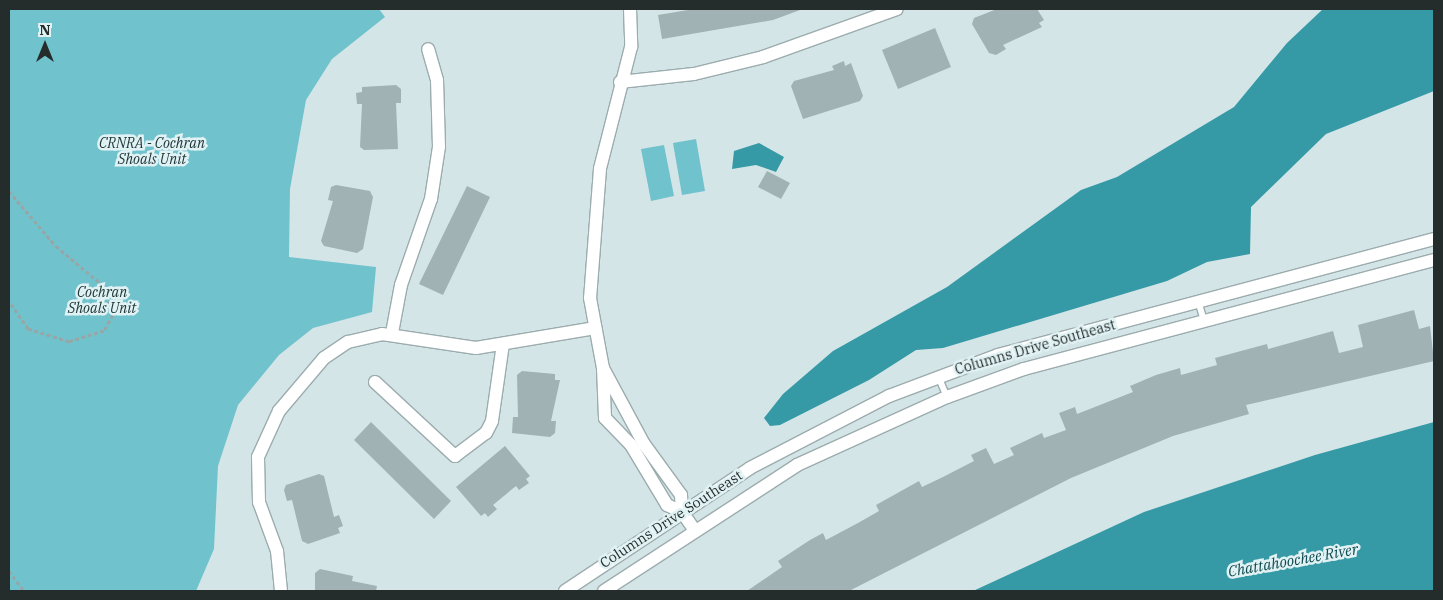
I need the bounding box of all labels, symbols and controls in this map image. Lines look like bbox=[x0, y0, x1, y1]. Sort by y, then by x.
north arrow bbox=[20, 20, 70, 70]
text: N bbox=[39, 21, 51, 39]
park label: CRNRA - Cochran Shoals Unit bbox=[99, 135, 205, 168]
park label: Cochran Shoals Unit bbox=[68, 284, 136, 316]
street label: Columns Drive Southeast bbox=[953, 316, 1117, 378]
street label: Columns Drive Southeast bbox=[597, 467, 745, 571]
water label: Chattahoochee River bbox=[1226, 540, 1360, 580]

